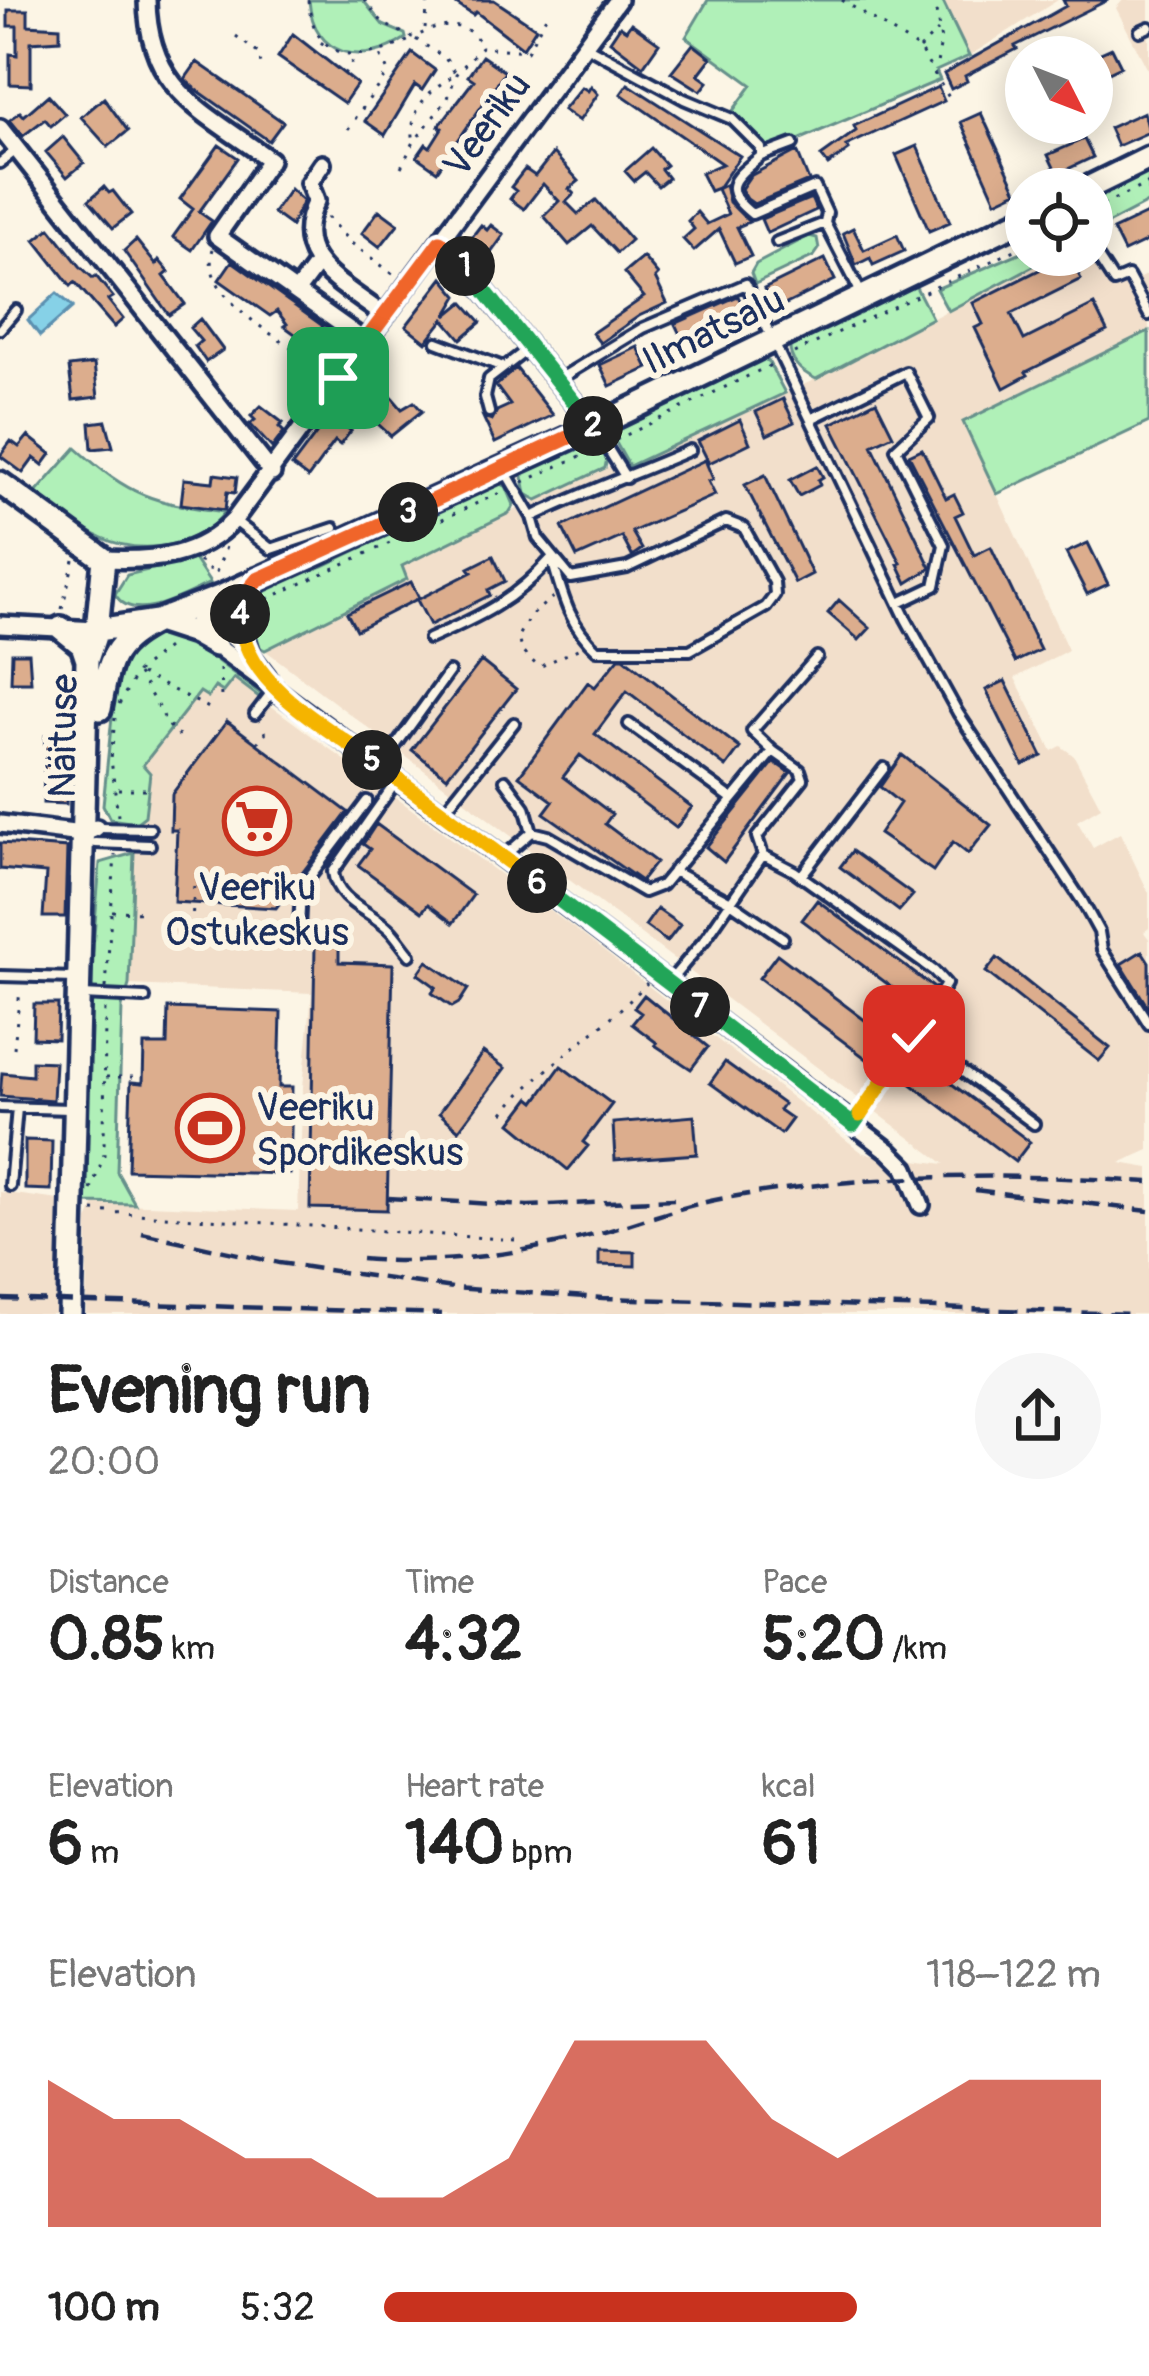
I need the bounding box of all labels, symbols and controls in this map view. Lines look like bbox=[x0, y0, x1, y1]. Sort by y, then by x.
north arrow bbox=[1005, 36, 1113, 144]
map controls bbox=[1005, 36, 1113, 276]
street label: Veeriku bbox=[433, 63, 542, 187]
button: locate bbox=[1005, 168, 1113, 276]
pin: 1 bbox=[435, 236, 495, 296]
text: 1 bbox=[459, 245, 471, 286]
street label: Ilmatsalu bbox=[635, 275, 793, 386]
pin bbox=[287, 327, 389, 429]
icon: arrive bbox=[305, 345, 371, 411]
pin: 2 bbox=[563, 396, 623, 456]
text: 2 bbox=[584, 405, 602, 446]
pin: 3 bbox=[378, 482, 438, 542]
text: 3 bbox=[399, 491, 417, 532]
pin: 4 bbox=[210, 584, 270, 644]
text: 4 bbox=[230, 593, 250, 634]
street label: Näituse bbox=[38, 674, 89, 798]
pin: 5 bbox=[342, 730, 402, 790]
text: 5 bbox=[363, 739, 381, 780]
supermarket icon: Veeriku Ostukeskus bbox=[222, 786, 292, 856]
pin: 6 bbox=[507, 853, 567, 913]
text: 6 bbox=[527, 862, 547, 903]
place label: Veeriku Ostukeskus bbox=[165, 863, 349, 957]
pin: 7 bbox=[670, 977, 730, 1037]
pin bbox=[863, 985, 965, 1087]
text: 7 bbox=[691, 986, 709, 1027]
icon: check bbox=[881, 1003, 947, 1069]
place label: Veeriku Spordikeskus bbox=[256, 1083, 464, 1177]
sports icon: Veeriku Spordikeskus bbox=[175, 1093, 245, 1163]
text: Evening run bbox=[48, 1350, 371, 1433]
button: share bbox=[975, 1353, 1101, 1479]
text: 20:00 bbox=[48, 1437, 160, 1486]
text: Distance bbox=[48, 1562, 169, 1603]
text: Time bbox=[405, 1562, 474, 1603]
text: Pace bbox=[762, 1562, 827, 1603]
text: 0.85 bbox=[48, 1603, 165, 1678]
text: 4:32 bbox=[405, 1603, 523, 1678]
text: 5:20 bbox=[762, 1603, 885, 1678]
text: km bbox=[165, 1628, 215, 1669]
text: /km bbox=[885, 1628, 947, 1669]
text: Elevation bbox=[48, 1766, 174, 1807]
text: Heart rate bbox=[405, 1766, 544, 1807]
text: kcal bbox=[762, 1766, 816, 1807]
text: 6 bbox=[48, 1807, 83, 1882]
text: 140 bbox=[405, 1807, 504, 1882]
text: 61 bbox=[762, 1807, 820, 1882]
text: m bbox=[83, 1832, 119, 1873]
text: bpm bbox=[504, 1832, 573, 1873]
text: Elevation bbox=[48, 1950, 197, 1999]
text: 118–122 m bbox=[926, 1950, 1101, 1999]
text: 100 m bbox=[48, 2283, 160, 2332]
text: 5:32 bbox=[240, 2283, 315, 2332]

